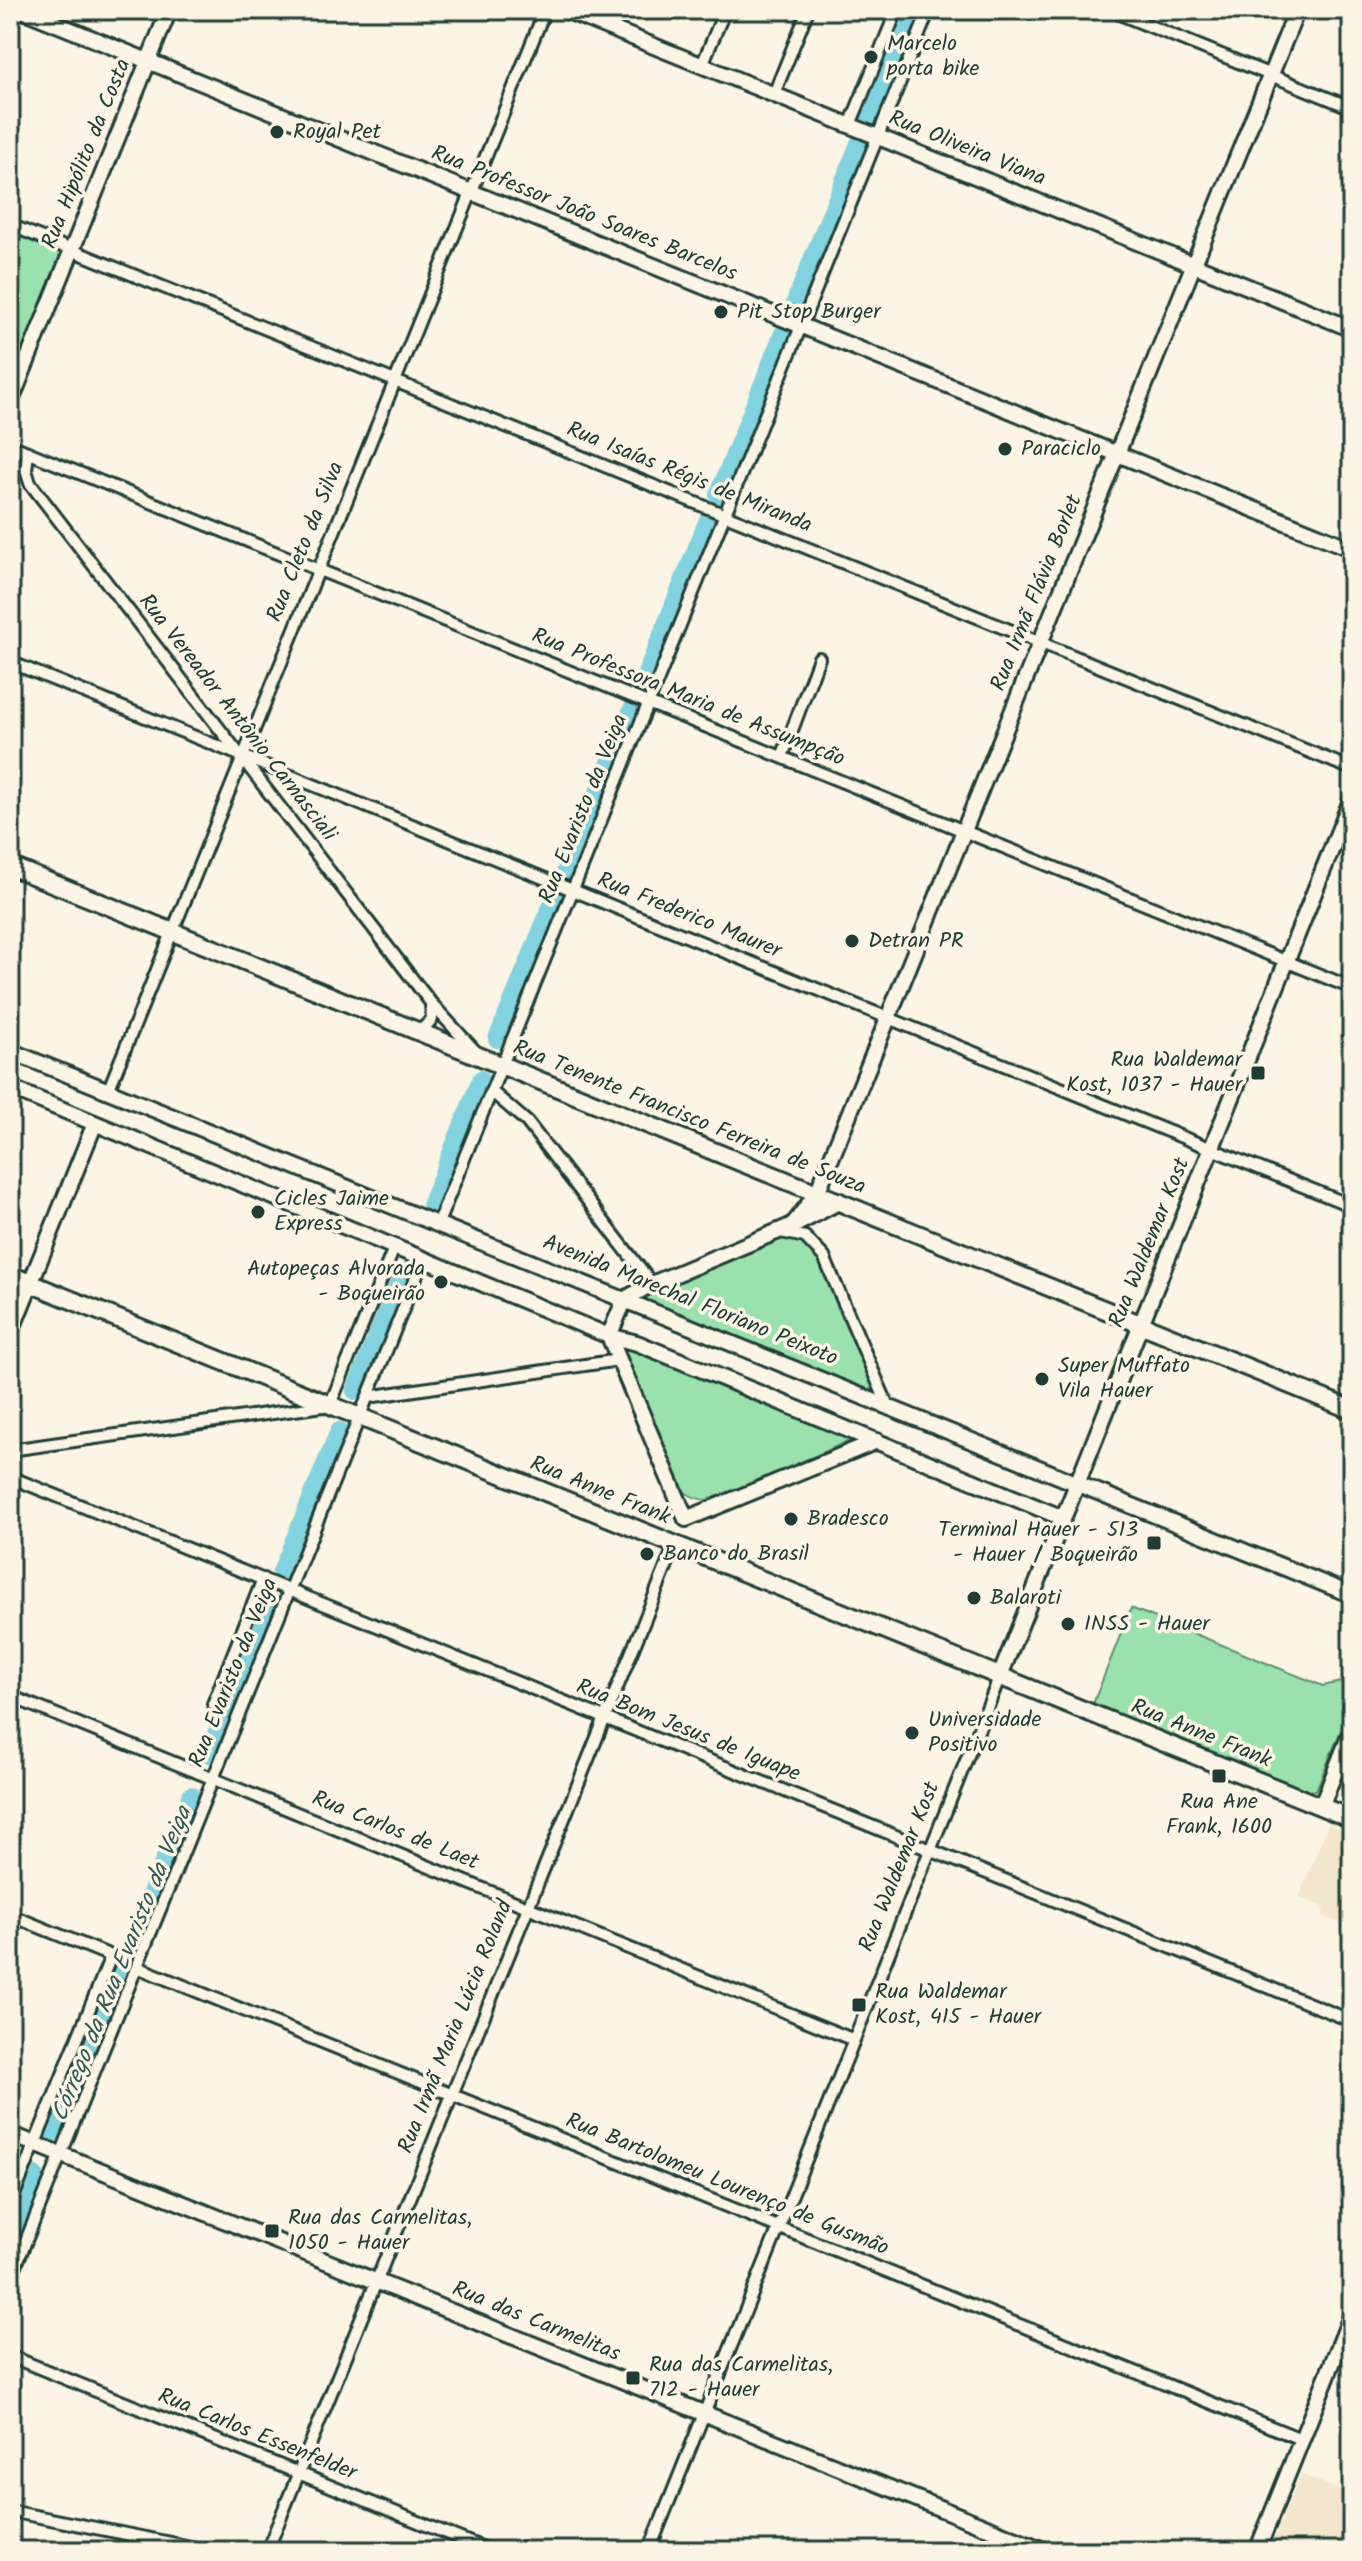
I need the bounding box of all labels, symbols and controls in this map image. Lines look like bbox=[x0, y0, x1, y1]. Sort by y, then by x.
place label: Marcelo porta bike bbox=[886, 27, 980, 87]
marker: Marcelo porta bike bbox=[862, 48, 880, 66]
street label: Rua Hipólito da Costa bbox=[33, 54, 141, 254]
street label: Rua Oliveira Viana bbox=[883, 102, 1051, 196]
place label: Royal Pet bbox=[293, 115, 382, 150]
marker: Royal Pet bbox=[268, 123, 286, 141]
street label: Rua Professor João Soares Barcelos bbox=[426, 136, 743, 292]
place label: Pit Stop Burger bbox=[737, 295, 882, 330]
marker: Pit Stop Burger bbox=[712, 303, 730, 321]
street label: Rua Isaías Régis de Miranda bbox=[561, 413, 817, 543]
place label: Paraciclo bbox=[1021, 432, 1101, 467]
marker: Paraciclo bbox=[996, 440, 1014, 458]
street label: Rua Cleto da Silva bbox=[258, 456, 354, 628]
street label: Rua Irmã Flávia Borlet bbox=[982, 489, 1093, 697]
street label: Rua Vereador Antônio Carnasciali bbox=[129, 587, 346, 850]
street label: Rua Professora Maria de Assumpção bbox=[526, 619, 850, 777]
street label: Rua Evaristo da Veiga bbox=[530, 709, 638, 909]
street label: Rua Frederico Maurer bbox=[592, 863, 788, 970]
place label: Detran PR bbox=[868, 924, 964, 959]
marker: Detran PR bbox=[843, 932, 861, 950]
street label: Rua Tenente Francisco Ferreira de Souza bbox=[507, 1031, 871, 1205]
place label: Rua Waldemar Kost, 1037 - Hauer bbox=[1066, 1043, 1244, 1103]
marker: Rua Waldemar Kost, 1037 - Hauer bbox=[1249, 1064, 1267, 1082]
street label: Rua Waldemar Kost bbox=[1100, 1152, 1200, 1334]
place label: Cicles Jaime Express bbox=[274, 1182, 389, 1242]
marker: Cicles Jaime Express bbox=[249, 1203, 267, 1221]
street label: Avenida Marechal Floriano Peixoto bbox=[537, 1226, 843, 1376]
place label: Autopeças Alvorada - Boqueirão bbox=[247, 1252, 425, 1312]
marker: Autopeças Alvorada - Boqueirão bbox=[432, 1273, 450, 1291]
place label: Super Muffato Vila Hauer bbox=[1058, 1349, 1190, 1409]
marker: Super Muffato Vila Hauer bbox=[1033, 1370, 1051, 1388]
street label: Rua Anne Frank bbox=[524, 1447, 676, 1535]
place label: Bradesco bbox=[807, 1502, 889, 1537]
marker: Bradesco bbox=[782, 1510, 800, 1528]
place label: Terminal Hauer - 513 - Hauer / Boqueirão bbox=[938, 1513, 1138, 1573]
marker: Terminal Hauer - 513 - Hauer / Boqueirão bbox=[1145, 1534, 1163, 1552]
place label: Banco do Brasil bbox=[663, 1537, 810, 1572]
marker: Banco do Brasil bbox=[638, 1545, 656, 1563]
street label: Rua Evaristo da Veiga bbox=[180, 1573, 288, 1773]
place label: Balaroti bbox=[990, 1581, 1062, 1616]
marker: Balaroti bbox=[965, 1589, 983, 1607]
place label: INSS - Hauer bbox=[1084, 1607, 1211, 1642]
marker: INSS - Hauer bbox=[1059, 1615, 1077, 1633]
street label: Rua Bom Jesus de Iguape bbox=[570, 1670, 806, 1792]
street label: Rua Anne Frank bbox=[1125, 1690, 1277, 1778]
place label: Universidade Positivo bbox=[928, 1703, 1041, 1763]
marker: Universidade Positivo bbox=[903, 1724, 921, 1742]
marker: Rua Ane Frank, 1600 bbox=[1210, 1767, 1228, 1785]
street label: Rua Waldemar Kost bbox=[850, 1776, 950, 1958]
street label: Rua Carlos de Laet bbox=[306, 1782, 484, 1881]
place label: Rua Ane Frank, 1600 bbox=[1166, 1785, 1272, 1845]
water label: Córrego da Rua Evaristo da Veiga bbox=[41, 1799, 204, 2128]
street label: Rua Irmã Maria Lúcia Roland bbox=[389, 1894, 523, 2159]
place label: Rua Waldemar Kost, 415 - Hauer bbox=[875, 1975, 1043, 2035]
marker: Rua Waldemar Kost, 415 - Hauer bbox=[850, 1996, 868, 2014]
street label: Rua Bartolomeu Lourenço de Gusmão bbox=[560, 2104, 894, 2266]
place label: Rua das Carmelitas, 1050 - Hauer bbox=[288, 2201, 472, 2261]
marker: Rua das Carmelitas, 1050 - Hauer bbox=[263, 2222, 281, 2240]
street label: Rua das Carmelitas bbox=[446, 2272, 626, 2372]
place label: Rua das Carmelitas, 712 - Hauer bbox=[649, 2348, 833, 2408]
marker: Rua das Carmelitas, 712 - Hauer bbox=[624, 2369, 642, 2387]
street label: Rua Carlos Essenfelder bbox=[152, 2379, 363, 2492]

